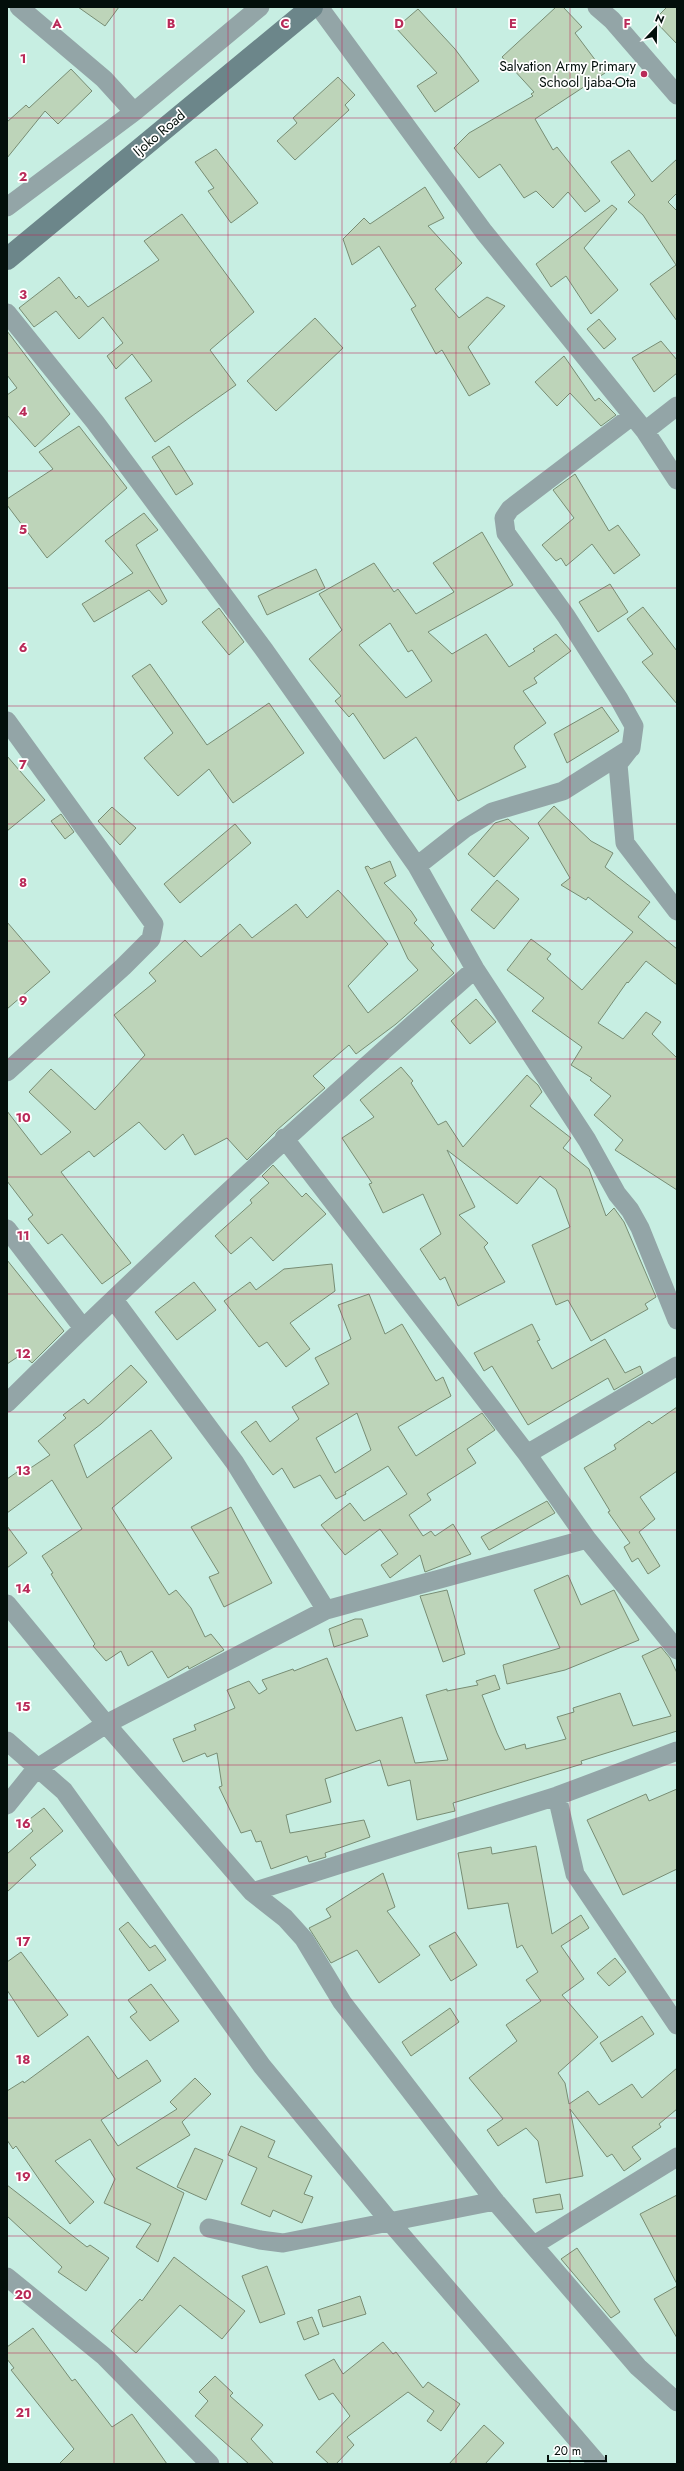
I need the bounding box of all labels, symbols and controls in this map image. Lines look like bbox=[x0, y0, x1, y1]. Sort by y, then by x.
north arrow bbox=[636, 8, 676, 48]
text: N bbox=[653, 10, 667, 28]
text: A bbox=[51, 14, 62, 33]
text: B bbox=[167, 14, 176, 33]
text: C bbox=[280, 14, 290, 33]
text: D bbox=[394, 14, 404, 33]
text: E bbox=[509, 14, 517, 33]
text: F bbox=[623, 14, 631, 33]
text: 1 bbox=[20, 49, 26, 68]
place label: Salvation Army Primary School Ijaba-Ota bbox=[499, 56, 637, 92]
marker: Salvation Army Primary School Ijaba-Ota bbox=[639, 69, 649, 79]
street label: Ijoko Road bbox=[129, 105, 189, 161]
text: 2 bbox=[19, 167, 27, 186]
text: 3 bbox=[19, 285, 27, 304]
text: 4 bbox=[18, 402, 28, 421]
text: 5 bbox=[19, 520, 27, 539]
text: 6 bbox=[19, 638, 28, 657]
text: 7 bbox=[19, 755, 27, 774]
text: 8 bbox=[19, 873, 27, 892]
text: 9 bbox=[19, 991, 28, 1010]
text: 10 bbox=[15, 1108, 31, 1127]
text: 11 bbox=[16, 1226, 30, 1245]
text: 12 bbox=[15, 1344, 31, 1363]
text: 13 bbox=[16, 1461, 30, 1480]
text: 14 bbox=[15, 1579, 31, 1598]
text: 15 bbox=[15, 1697, 31, 1716]
text: 16 bbox=[15, 1814, 31, 1833]
text: 17 bbox=[16, 1932, 30, 1951]
text: 18 bbox=[16, 2050, 30, 2069]
text: 19 bbox=[15, 2167, 31, 2186]
text: 20 bbox=[14, 2285, 32, 2304]
text: 21 bbox=[15, 2403, 31, 2422]
scale bar bbox=[548, 2437, 606, 2463]
text: 20 m bbox=[554, 2442, 581, 2460]

